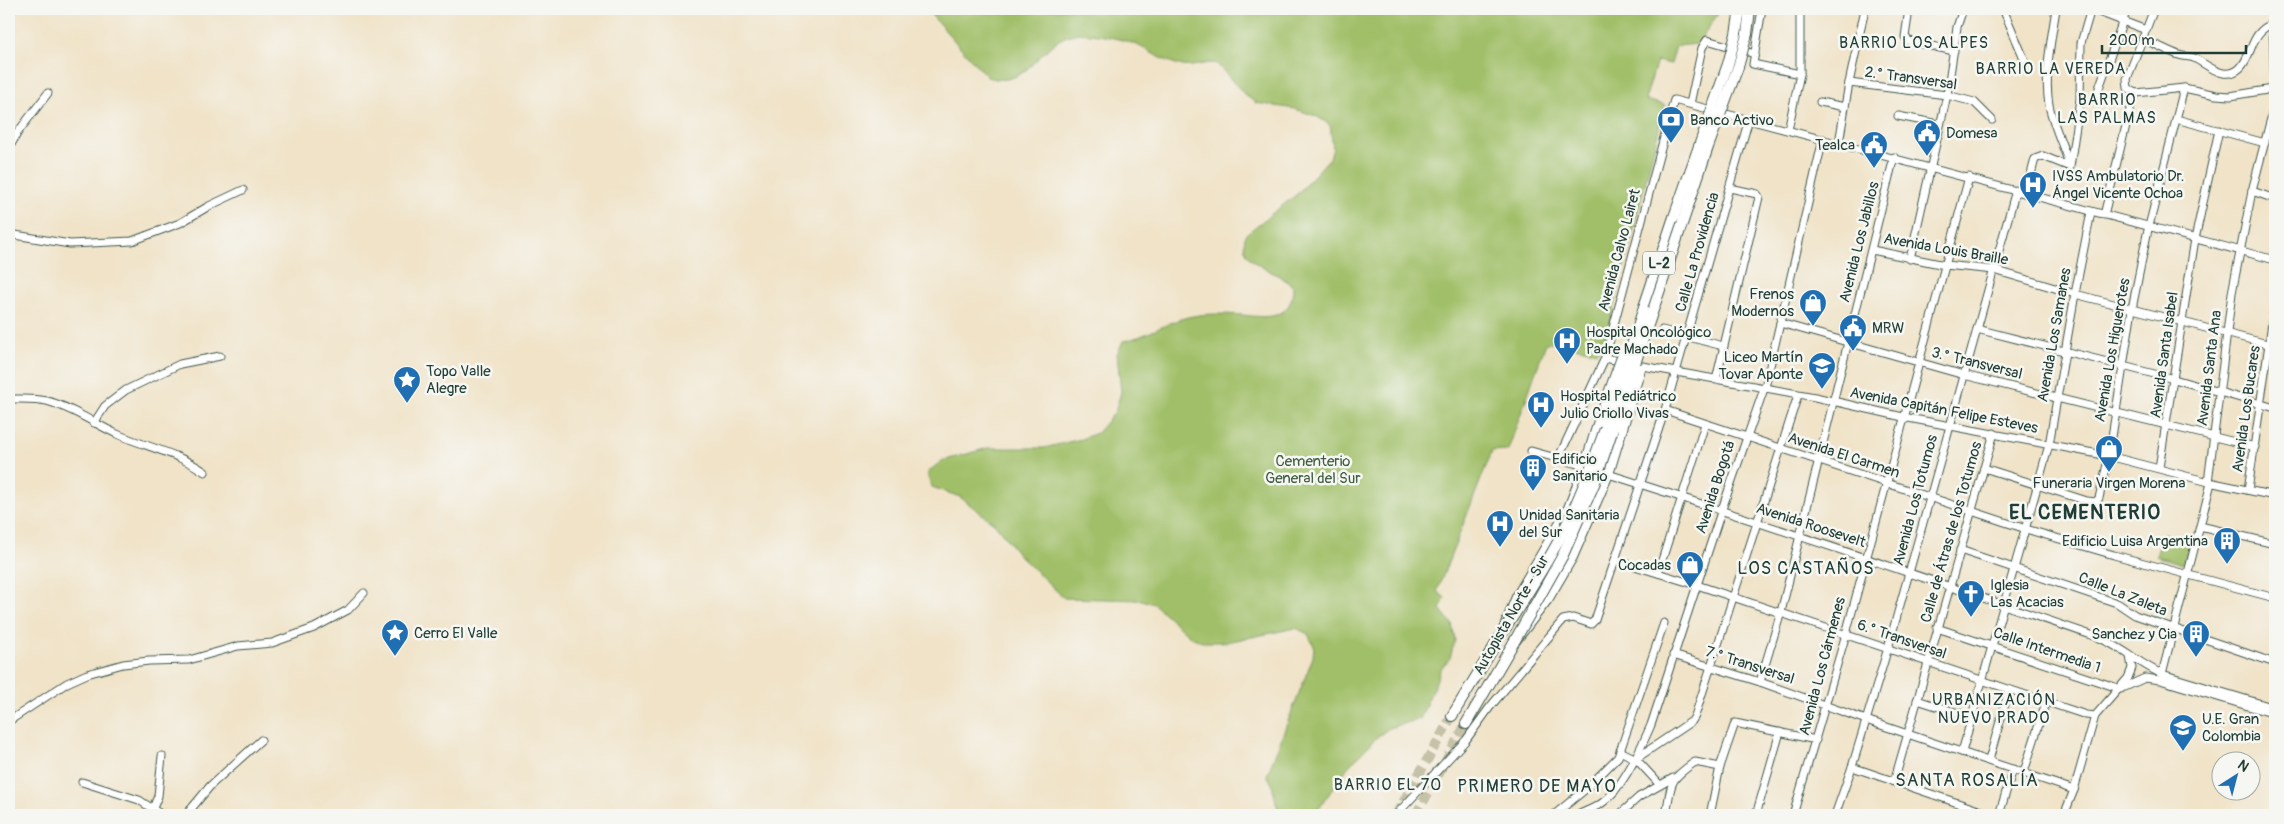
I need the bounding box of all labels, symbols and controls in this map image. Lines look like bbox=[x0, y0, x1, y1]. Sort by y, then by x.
scale bar bbox=[2102, 22, 2245, 54]
text: 200 m bbox=[2109, 31, 2154, 50]
district label: BARRIO LOS ALPES bbox=[1839, 33, 1989, 53]
district label: BARRIO LA VEREDA bbox=[1976, 59, 2126, 79]
street label: 2.° Transversal bbox=[1864, 63, 1958, 94]
district label: BARRIO LAS PALMAS bbox=[2057, 90, 2157, 128]
bank icon: Banco Activo bbox=[1656, 105, 1686, 144]
place label: Banco Activo bbox=[1690, 111, 1774, 130]
public building icon: Domesa bbox=[1912, 118, 1942, 157]
place label: Domesa bbox=[1946, 124, 1997, 143]
public building icon: Tealca bbox=[1859, 130, 1889, 169]
place label: Tealca bbox=[1815, 136, 1855, 155]
place label: IVSS Ambulatorio Dr. Ángel Vicente Ochoa bbox=[2052, 167, 2184, 203]
hospital icon: IVSS Ambulatorio Dr. Ángel Vicente Ochoa bbox=[2018, 170, 2048, 209]
street label: Avenida Los Jabillos bbox=[1835, 179, 1884, 305]
street label: Avenida Calvo Lairet bbox=[1594, 186, 1645, 313]
street label: Calle La Providencia bbox=[1671, 190, 1724, 314]
street label: Avenida Louis Braille bbox=[1882, 229, 2010, 270]
road number: L-2 bbox=[1643, 252, 1675, 274]
street label: Avenida Los Samanes bbox=[2033, 266, 2076, 404]
street label: Avenida Los Higuerotes bbox=[2090, 276, 2135, 424]
place label: Frenos Modernos bbox=[1731, 285, 1794, 321]
shop icon: Frenos Modernos bbox=[1798, 288, 1828, 327]
street label: Avenida Santa Isabel bbox=[2146, 291, 2183, 420]
street label: Avenida Santa Ana bbox=[2193, 309, 2226, 427]
public building icon: MRW bbox=[1838, 313, 1868, 352]
place label: MRW bbox=[1872, 319, 1904, 338]
place label: Hospital Oncológico Padre Machado bbox=[1586, 323, 1711, 359]
hospital icon: Hospital Oncológico Padre Machado bbox=[1552, 326, 1582, 365]
street label: 3.° Transversal bbox=[1930, 343, 2024, 384]
street label: Avenida Los Bucares bbox=[2228, 344, 2265, 474]
place label: Liceo Martín Tovar Aponte bbox=[1718, 348, 1804, 384]
school or university icon: Liceo Martín Tovar Aponte bbox=[1807, 351, 1837, 390]
place label: Topo Valle Alegre bbox=[426, 362, 491, 398]
place icon: Topo Valle Alegre bbox=[392, 365, 422, 404]
street label: Avenida Capitán Felipe Esteves bbox=[1848, 383, 2040, 438]
place label: Hospital Pediátrico Julio Criollo Vivas bbox=[1560, 387, 1676, 423]
hospital icon: Hospital Pediátrico Julio Criollo Vivas bbox=[1526, 390, 1556, 429]
street label: Avenida El Carmen bbox=[1785, 428, 1902, 483]
street label: Avenida Los Totumos bbox=[1889, 432, 1942, 568]
shop icon: Funeraria Virgen Morena bbox=[2094, 434, 2124, 473]
street label: Avenida Bogotá bbox=[1692, 438, 1739, 536]
street label: Calle de Átras de los Totumos bbox=[1917, 439, 1987, 625]
place label: Edificio Sanitario bbox=[1552, 450, 1608, 486]
park label: Cementerio General del Sur bbox=[1265, 452, 1361, 488]
building icon: Edificio Sanitario bbox=[1518, 453, 1548, 492]
place label: Funeraria Virgen Morena bbox=[2033, 474, 2185, 493]
street label: Avenida Roosevelt bbox=[1754, 499, 1869, 552]
district label: EL CEMENTERIO bbox=[2009, 500, 2161, 525]
place label: Unidad Sanitaria del Sur bbox=[1519, 506, 1619, 542]
hospital icon: Unidad Sanitaria del Sur bbox=[1485, 509, 1515, 548]
building icon: Edificio Luisa Argentina bbox=[2212, 526, 2242, 565]
place label: Edificio Luisa Argentina bbox=[2062, 532, 2208, 551]
shop icon: Cocadas bbox=[1675, 550, 1705, 589]
street label: Autopista Norte - Sur bbox=[1469, 551, 1554, 679]
place label: Cocadas bbox=[1618, 556, 1671, 575]
district label: LOS CASTAÑOS bbox=[1737, 557, 1875, 580]
street label: Calle La Zaleta bbox=[2076, 568, 2170, 621]
place label: Iglesia Las Acacias bbox=[1990, 576, 2064, 612]
church icon: Iglesia Las Acacias bbox=[1956, 579, 1986, 618]
street label: Avenida Los Cármenes bbox=[1795, 595, 1850, 737]
street label: 6.° Transversal bbox=[1855, 615, 1949, 664]
place icon: Cerro El Valle bbox=[380, 618, 410, 657]
building icon: Sanchez y Cia bbox=[2181, 619, 2211, 658]
street label: Calle Intermedia 1 bbox=[1991, 623, 2103, 678]
place label: Cerro El Valle bbox=[414, 624, 498, 643]
place label: Sanchez y Cia bbox=[2092, 625, 2177, 644]
street label: 7.° Transversal bbox=[1703, 642, 1797, 689]
district label: URBANIZACIÓN NUEVO PRADO bbox=[1932, 689, 2056, 728]
place label: U.E. Gran Colombia bbox=[2202, 710, 2261, 746]
school or university icon: U.E. Gran Colombia bbox=[2168, 713, 2198, 752]
north arrow bbox=[2212, 752, 2262, 802]
text: N bbox=[2235, 756, 2252, 776]
district label: SANTA ROSALÍA bbox=[1895, 769, 2039, 792]
district label: BARRIO EL 70 bbox=[1334, 775, 1442, 795]
district label: PRIMERO DE MAYO bbox=[1457, 775, 1617, 798]

